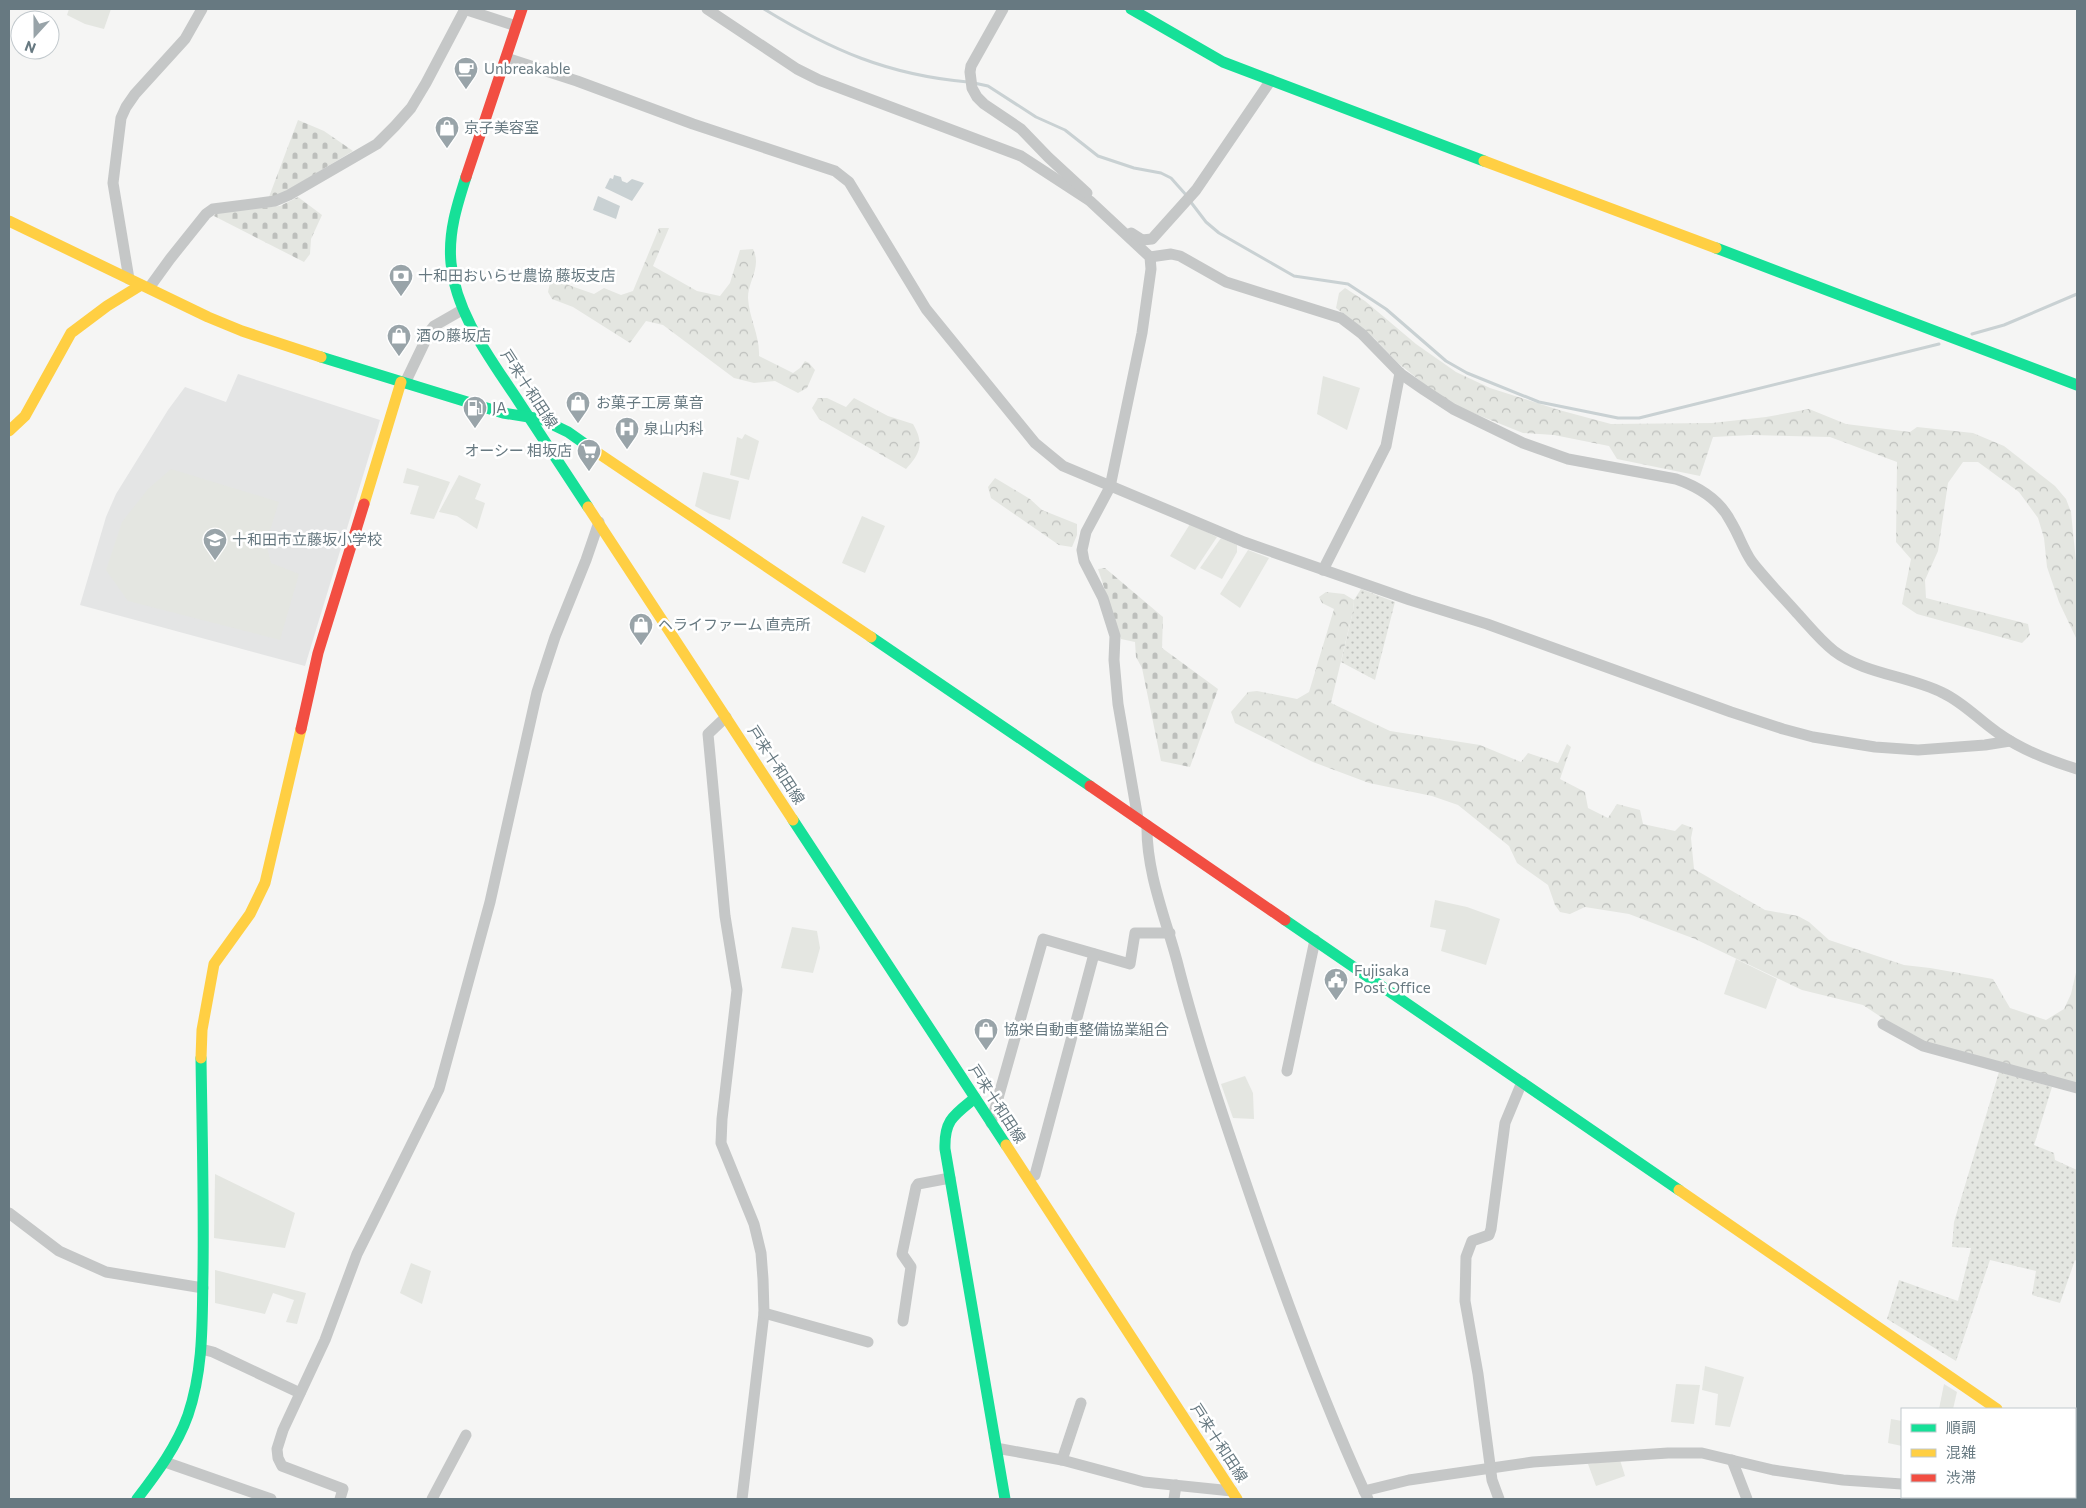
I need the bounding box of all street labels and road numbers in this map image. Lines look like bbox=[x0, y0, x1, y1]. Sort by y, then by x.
street label: 戸来十和田線 bbox=[498, 346, 562, 431]
street label: 戸来十和田線 bbox=[745, 722, 809, 807]
street label: 戸来十和田線 bbox=[966, 1061, 1030, 1146]
street label: 戸来十和田線 bbox=[1188, 1400, 1252, 1485]

